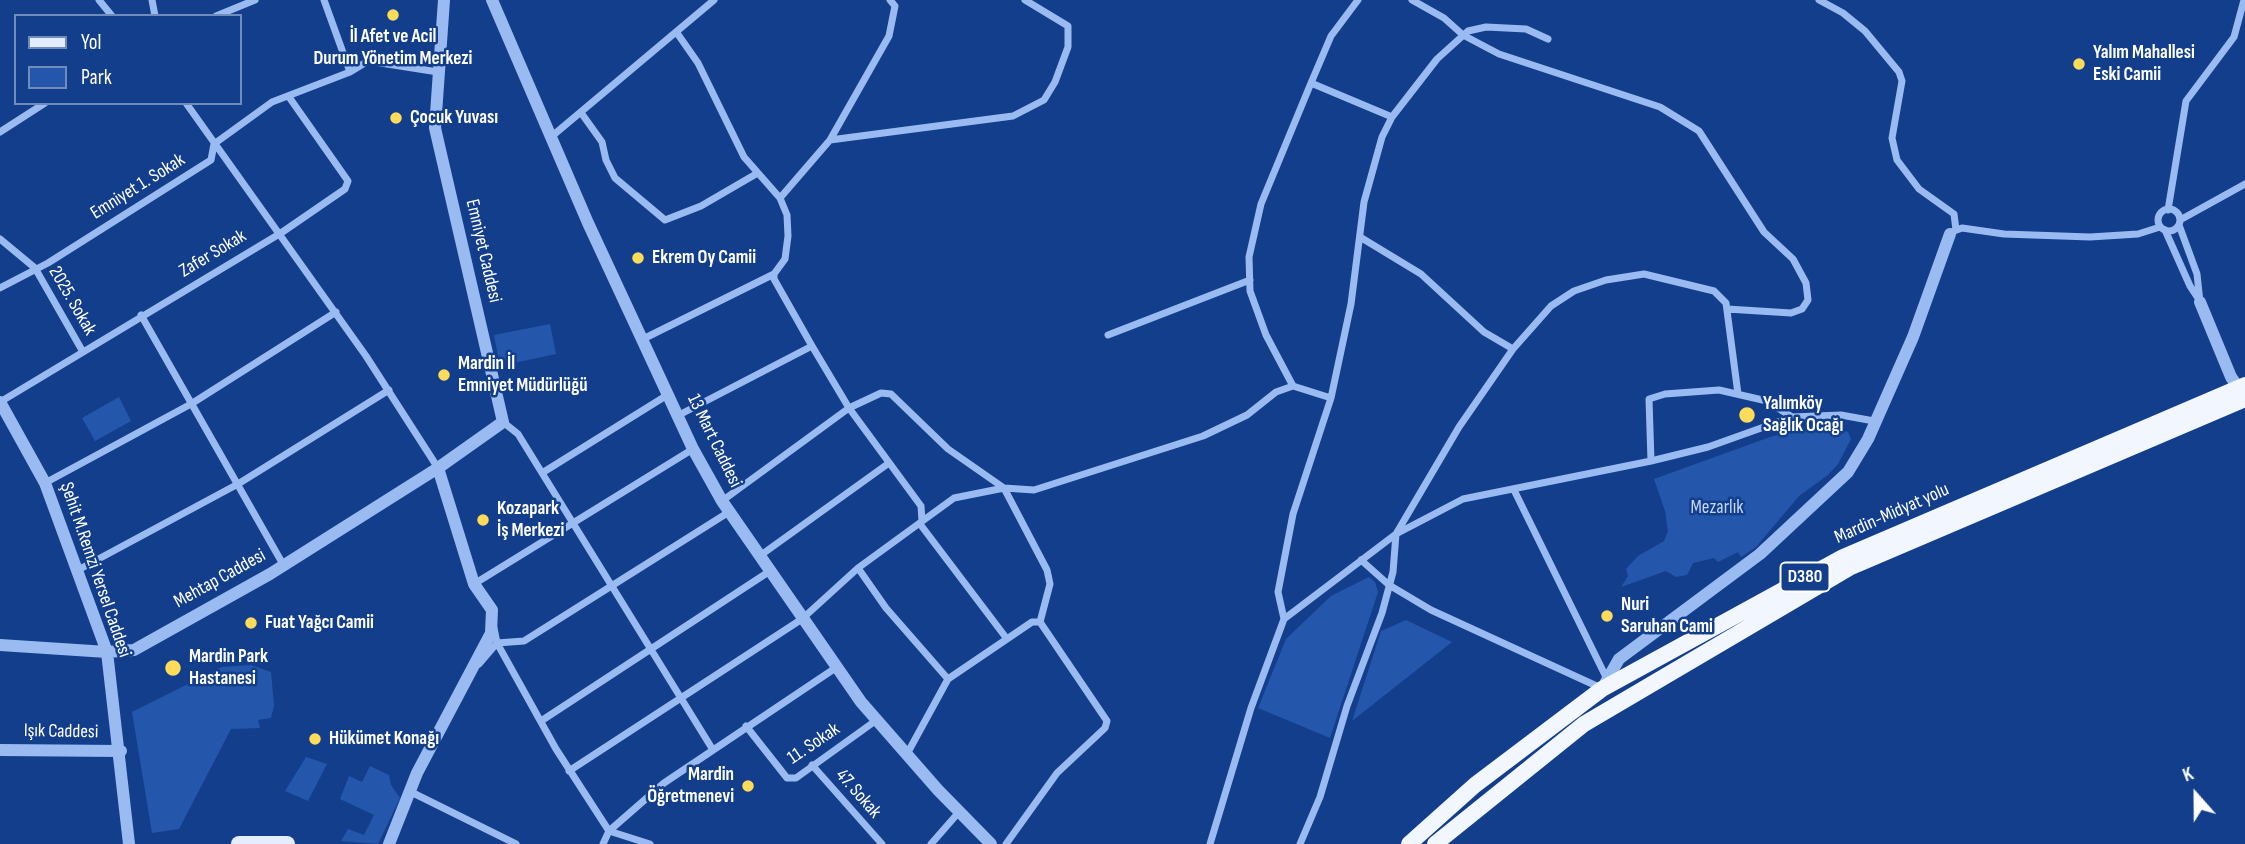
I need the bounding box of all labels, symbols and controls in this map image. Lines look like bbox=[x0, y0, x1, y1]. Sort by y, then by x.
marker: İl Afet ve Acil Durum Yönetim Merkezi bbox=[385, 7, 401, 23]
legend bbox=[14, 14, 242, 105]
place label: İl Afet ve Acil Durum Yönetim Merkezi bbox=[314, 26, 472, 70]
text: Yol bbox=[81, 30, 101, 55]
place label: Yalım Mahallesi Eski Camii bbox=[2093, 42, 2195, 86]
marker: Yalım Mahallesi Eski Camii bbox=[2071, 56, 2087, 72]
text: Park bbox=[81, 65, 112, 90]
place label: Çocuk Yuvası bbox=[410, 107, 498, 129]
marker: Çocuk Yuvası bbox=[388, 110, 404, 126]
street label: Emniyet 1. Sokak bbox=[87, 149, 189, 225]
street label: Emniyet Caddesi bbox=[460, 197, 506, 305]
street label: Zafer Sokak bbox=[175, 225, 251, 283]
place label: Ekrem Oy Camii bbox=[652, 247, 756, 269]
marker: Ekrem Oy Camii bbox=[630, 250, 646, 266]
street label: 2025. Sokak bbox=[43, 262, 101, 340]
place label: Mardin İl Emniyet Müdürlüğü bbox=[458, 353, 587, 397]
marker: Mardin İl Emniyet Müdürlüğü bbox=[436, 367, 452, 383]
street label: 13 Mart Caddesi bbox=[682, 391, 746, 491]
place label: Yalımköy Sağlık Ocağı bbox=[1763, 393, 1843, 437]
marker: Yalımköy Sağlık Ocağı bbox=[1737, 405, 1757, 425]
street label: Şehit M.Remzi Yersel Caddesi bbox=[54, 479, 136, 661]
street label: Mardin-Midyat yolu bbox=[1831, 479, 1953, 549]
park label: Mezarlık bbox=[1691, 497, 1743, 519]
place label: Kozapark İş Merkezi bbox=[497, 498, 564, 542]
marker: Kozapark İş Merkezi bbox=[475, 512, 491, 528]
street label: Mehtap Caddesi bbox=[170, 545, 270, 613]
road number: D380 bbox=[1780, 562, 1829, 592]
place label: Nuri Saruhan Cami bbox=[1621, 594, 1713, 638]
marker: Nuri Saruhan Cami bbox=[1599, 608, 1615, 624]
place label: Fuat Yağcı Camii bbox=[265, 612, 374, 634]
marker: Fuat Yağcı Camii bbox=[243, 615, 259, 631]
place label: Mardin Park Hastanesi bbox=[189, 646, 268, 690]
marker: Mardin Park Hastanesi bbox=[163, 658, 183, 678]
street label: 11. Sokak bbox=[783, 718, 845, 770]
street label: Işık Caddesi bbox=[24, 720, 98, 744]
place label: Hükümet Konağı bbox=[329, 728, 439, 750]
marker: Hükümet Konağı bbox=[307, 731, 323, 747]
north arrow bbox=[2161, 760, 2231, 830]
text: K bbox=[2180, 763, 2197, 787]
place label: Mardin Öğretmenevi bbox=[647, 764, 734, 808]
street label: 47. Sokak bbox=[830, 765, 886, 823]
marker: Mardin Öğretmenevi bbox=[740, 778, 756, 794]

